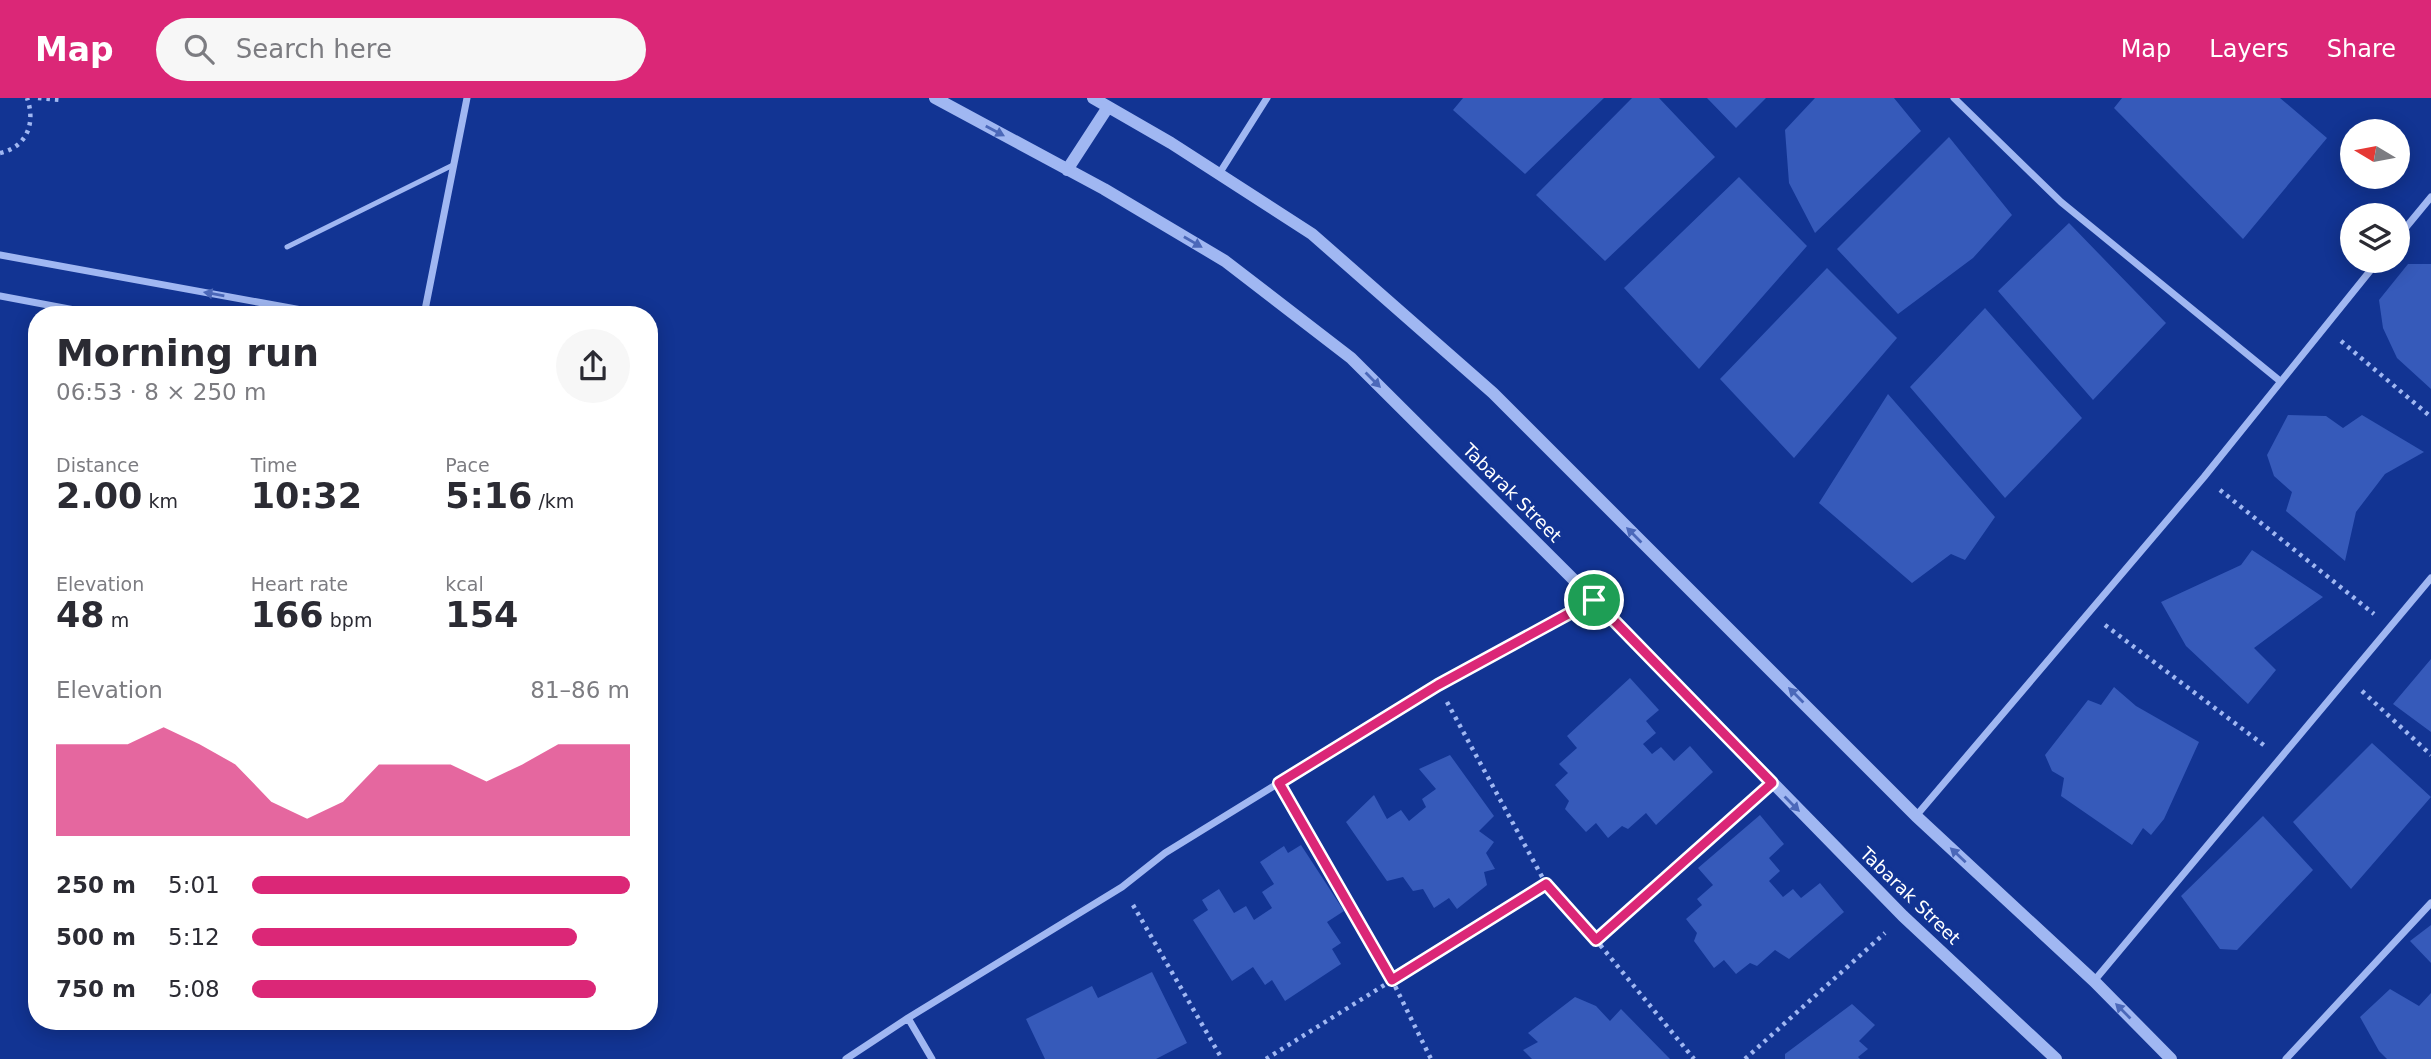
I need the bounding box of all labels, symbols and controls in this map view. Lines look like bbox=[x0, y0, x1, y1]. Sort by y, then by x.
search box bbox=[156, 18, 646, 81]
text: Map bbox=[35, 30, 114, 69]
icon: search bbox=[180, 30, 218, 68]
text: Search here bbox=[236, 34, 392, 64]
text: Map bbox=[2121, 35, 2171, 63]
text: Layers bbox=[2209, 35, 2289, 63]
text: Share bbox=[2327, 35, 2396, 63]
north arrow bbox=[2340, 119, 2410, 189]
map controls bbox=[2340, 119, 2410, 273]
one-way arrow bbox=[985, 125, 1005, 136]
button: layers bbox=[2340, 203, 2410, 273]
one-way arrow bbox=[1184, 236, 1203, 248]
one-way arrow bbox=[203, 288, 225, 299]
button: share bbox=[556, 329, 630, 403]
text: Morning run bbox=[56, 331, 319, 375]
one-way arrow bbox=[1365, 372, 1382, 389]
text: 06:53 · 8 × 250 m bbox=[56, 379, 266, 405]
street label: Tabarak Street bbox=[1458, 438, 1566, 546]
text: Distance bbox=[56, 454, 139, 476]
text: Time bbox=[251, 454, 297, 476]
text: Pace bbox=[445, 454, 490, 476]
text: 2.00 bbox=[56, 476, 142, 516]
text: 10:32 bbox=[251, 476, 362, 516]
text: 5:16 bbox=[445, 476, 532, 516]
text: km bbox=[142, 490, 178, 512]
text: /km bbox=[532, 490, 574, 512]
one-way arrow bbox=[1626, 527, 1642, 544]
pin bbox=[1564, 570, 1624, 630]
text: Elevation bbox=[56, 573, 144, 595]
text: Heart rate bbox=[251, 573, 348, 595]
text: kcal bbox=[445, 573, 484, 595]
icon: arrive bbox=[1575, 581, 1613, 619]
text: 48 bbox=[56, 595, 105, 635]
text: 166 bbox=[251, 595, 324, 635]
text: 154 bbox=[445, 595, 518, 635]
text: m bbox=[105, 609, 129, 631]
text: bpm bbox=[324, 609, 372, 631]
text: Elevation bbox=[56, 677, 163, 703]
text: 81–86 m bbox=[530, 677, 630, 703]
one-way arrow bbox=[1788, 687, 1804, 704]
one-way arrow bbox=[1783, 795, 1800, 812]
street label: Tabarak Street bbox=[1855, 842, 1965, 949]
one-way arrow bbox=[1950, 847, 1967, 863]
text: 250 m bbox=[56, 872, 136, 898]
text: 5:01 bbox=[168, 872, 220, 898]
text: 500 m bbox=[56, 924, 136, 950]
text: 5:12 bbox=[168, 924, 220, 950]
text: 750 m bbox=[56, 976, 136, 1002]
text: 5:08 bbox=[168, 976, 220, 1002]
one-way arrow bbox=[2115, 1003, 2132, 1019]

